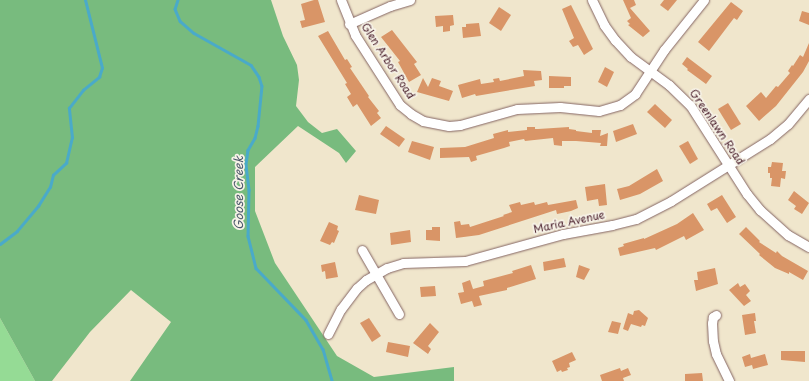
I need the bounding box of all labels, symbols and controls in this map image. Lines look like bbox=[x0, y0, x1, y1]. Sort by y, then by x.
street label: Glen Arbor Road bbox=[358, 20, 418, 102]
street label: Greenlawn Road bbox=[687, 87, 747, 167]
water label: Goose Creek bbox=[232, 156, 246, 230]
street label: Maria Avenue bbox=[532, 208, 606, 236]

